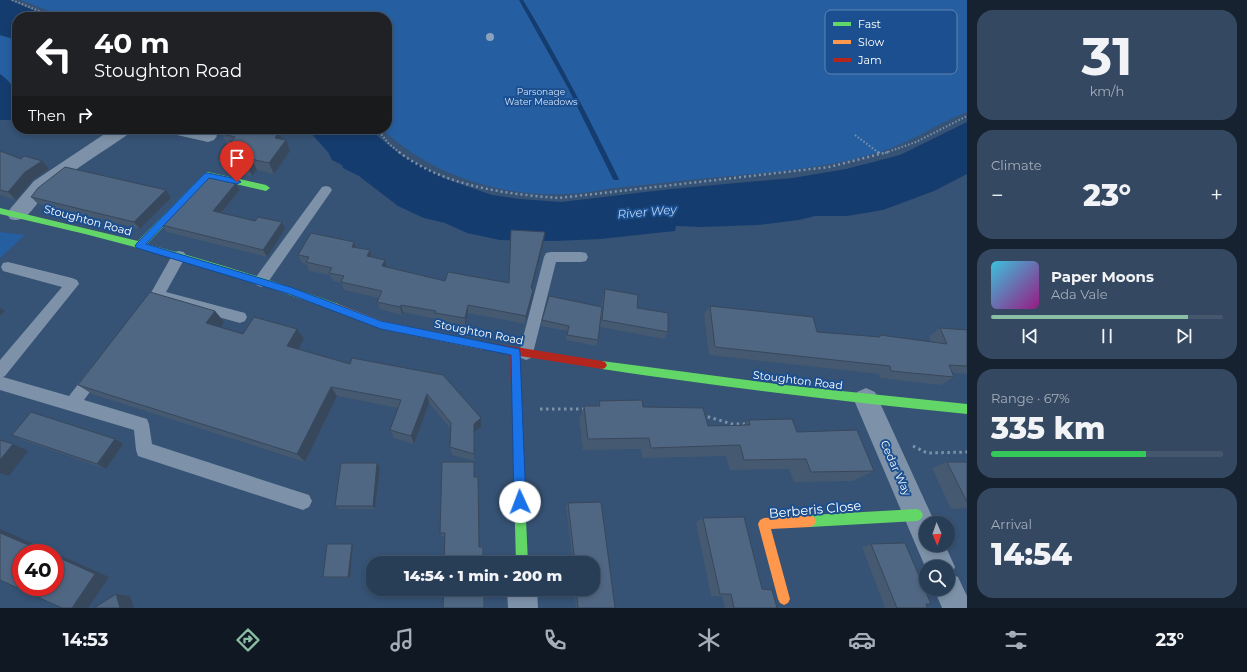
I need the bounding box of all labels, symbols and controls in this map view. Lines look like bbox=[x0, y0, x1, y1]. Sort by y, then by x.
legend bbox=[825, 10, 957, 74]
text: Fast bbox=[858, 17, 882, 31]
text: 31 bbox=[1081, 25, 1133, 88]
text: 40 m bbox=[94, 26, 170, 60]
icon: left bbox=[28, 28, 80, 80]
text: Slow bbox=[858, 35, 884, 49]
text: Jam bbox=[857, 53, 882, 67]
text: Stoughton Road bbox=[94, 60, 242, 82]
text: km/h bbox=[1090, 83, 1124, 99]
park label: Parsonage Water Meadows bbox=[505, 86, 578, 107]
icon: right bbox=[74, 104, 96, 126]
text: Then bbox=[28, 106, 66, 125]
pin bbox=[220, 141, 254, 182]
icon: arrive bbox=[226, 147, 248, 169]
text: Climate bbox=[991, 157, 1042, 173]
text: 23° bbox=[1083, 177, 1131, 214]
text: − bbox=[991, 182, 1004, 209]
text: + bbox=[1210, 182, 1223, 209]
water label: River Wey bbox=[617, 201, 679, 222]
street label: Stoughton Road bbox=[42, 202, 134, 238]
text: Paper Moons bbox=[1051, 267, 1154, 286]
text: Ada Vale bbox=[1051, 286, 1108, 302]
street label: Stoughton Road bbox=[433, 316, 525, 348]
icon: previous bbox=[1019, 325, 1041, 347]
icon: pause bbox=[1096, 325, 1118, 347]
icon: next bbox=[1173, 325, 1195, 347]
street label: Stoughton Road bbox=[752, 368, 844, 392]
text: Range · 67% bbox=[991, 390, 1070, 406]
text: 335 km bbox=[991, 410, 1105, 447]
street label: Cedar Way bbox=[878, 438, 914, 498]
position arrow bbox=[499, 481, 541, 523]
street label: Berberis Close bbox=[768, 497, 862, 521]
north arrow bbox=[919, 516, 955, 552]
map controls bbox=[919, 516, 955, 596]
text: Arrival bbox=[991, 516, 1032, 532]
text: 14:54 bbox=[991, 536, 1072, 573]
speed limit sign: 40 bbox=[12, 544, 64, 596]
button: search bbox=[919, 560, 955, 596]
text: 14:54 · 1 min · 200 m bbox=[404, 566, 562, 585]
icon: directions bbox=[234, 626, 262, 654]
icon: music bbox=[388, 626, 416, 654]
icon: phone bbox=[541, 626, 569, 654]
icon: climate bbox=[695, 626, 723, 654]
icon: car bbox=[848, 626, 876, 654]
icon: filters bbox=[1002, 626, 1030, 654]
text: 14:53 bbox=[63, 629, 108, 651]
text: 23° bbox=[1156, 629, 1184, 651]

